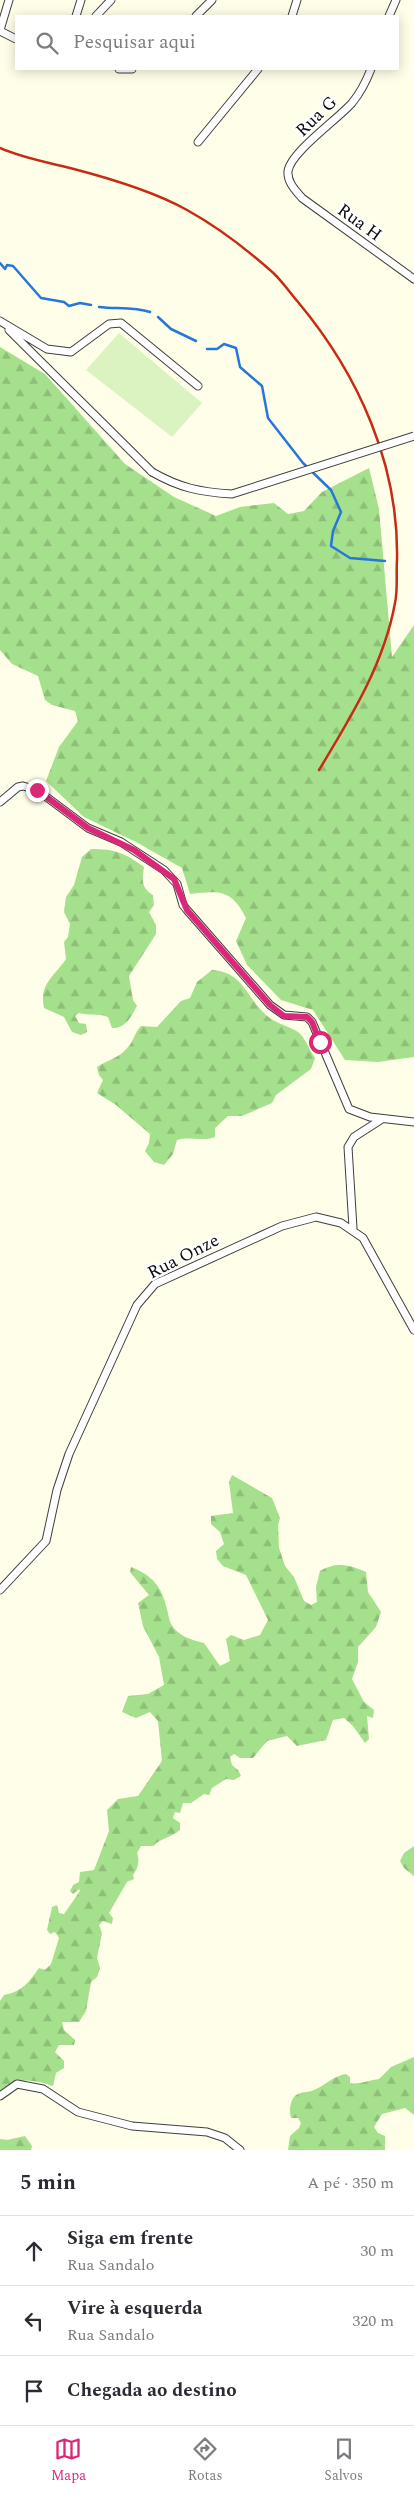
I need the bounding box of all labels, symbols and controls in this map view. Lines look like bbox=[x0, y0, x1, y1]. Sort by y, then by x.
search box bbox=[15, 15, 399, 70]
text: Pesquisar aqui bbox=[73, 28, 196, 57]
icon: search bbox=[33, 29, 61, 57]
street label: Rua G bbox=[289, 90, 343, 143]
street label: Rua H bbox=[332, 197, 388, 248]
route end bbox=[26, 779, 49, 802]
route start bbox=[309, 1031, 332, 1054]
street label: Rua Onze bbox=[143, 1227, 224, 1286]
text: 5 min bbox=[20, 2167, 76, 2199]
text: A pé · 350 m bbox=[307, 2171, 394, 2195]
text: Siga em frente bbox=[67, 2224, 193, 2253]
icon: ahead bbox=[20, 2237, 48, 2265]
text: 30 m bbox=[360, 2239, 394, 2263]
text: Rua Sandalo bbox=[67, 2253, 154, 2277]
text: Vire à esquerda bbox=[67, 2294, 203, 2323]
icon: left bbox=[20, 2307, 48, 2335]
text: 320 m bbox=[352, 2309, 394, 2333]
text: Rua Sandalo bbox=[67, 2323, 154, 2347]
text: Chegada ao destino bbox=[67, 2376, 237, 2405]
icon: arrive bbox=[20, 2377, 48, 2405]
tab: Mapa bbox=[51, 2435, 86, 2486]
tab: Rotas bbox=[188, 2435, 222, 2486]
tab: Salvos bbox=[324, 2435, 363, 2486]

